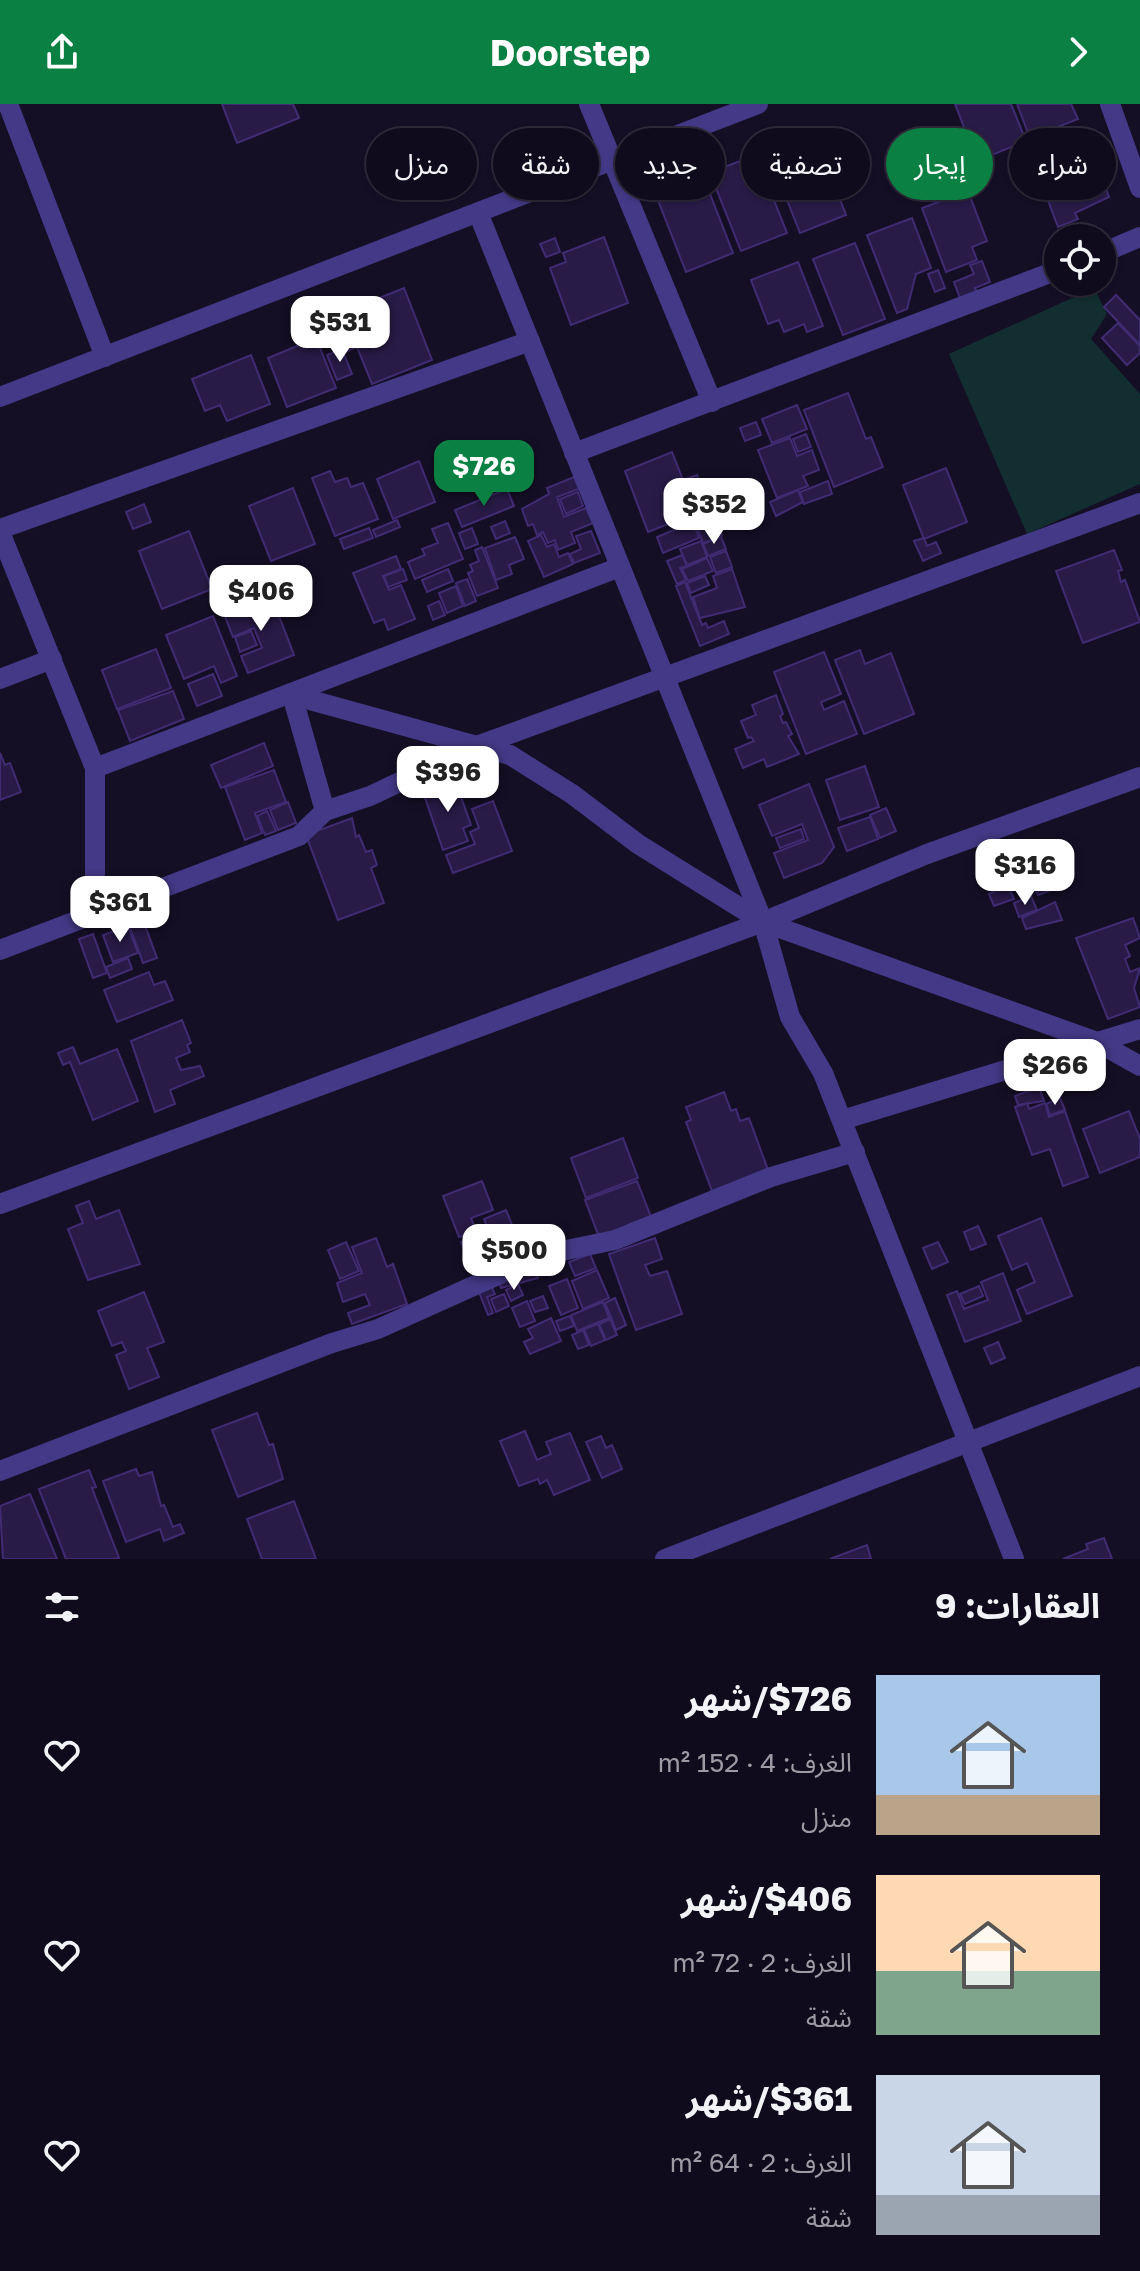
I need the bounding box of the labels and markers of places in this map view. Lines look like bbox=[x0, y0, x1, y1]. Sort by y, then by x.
pin: $531 bbox=[293, 296, 387, 364]
pin: $726 bbox=[437, 440, 531, 508]
pin: $352 bbox=[667, 478, 761, 546]
pin: $406 bbox=[214, 565, 308, 633]
pin: $396 bbox=[401, 746, 495, 814]
pin: $316 bbox=[978, 839, 1072, 907]
pin: $361 bbox=[73, 876, 167, 944]
pin: $266 bbox=[1008, 1039, 1102, 1107]
pin: $500 bbox=[467, 1224, 561, 1292]

